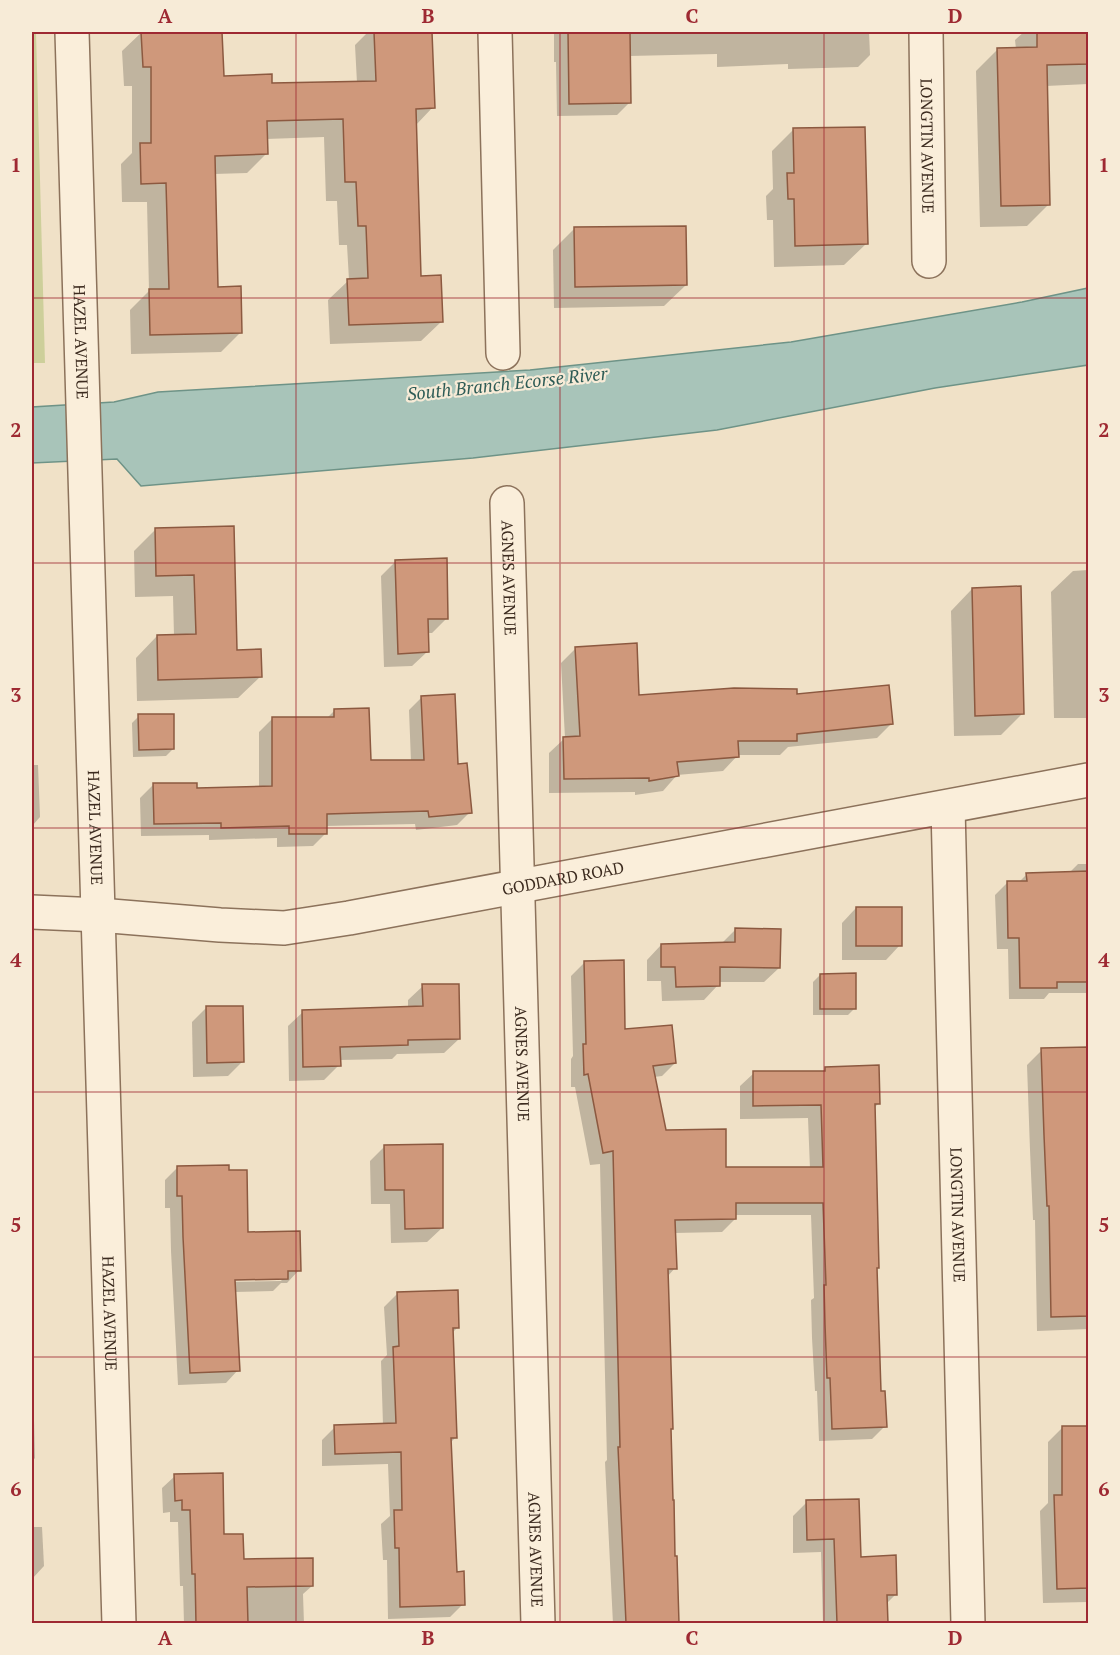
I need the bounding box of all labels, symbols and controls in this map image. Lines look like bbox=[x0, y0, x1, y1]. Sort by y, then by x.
text: A bbox=[158, 2, 173, 29]
text: B bbox=[422, 2, 435, 29]
text: C bbox=[685, 2, 699, 29]
text: D bbox=[948, 2, 962, 29]
street label: LONGTIN AVENUE bbox=[916, 78, 939, 214]
text: 1 bbox=[10, 151, 22, 178]
text: 1 bbox=[1098, 151, 1110, 178]
street label: HAZEL AVENUE bbox=[68, 284, 94, 400]
water label: South Branch Ecorse River bbox=[406, 360, 609, 405]
text: 2 bbox=[10, 416, 22, 443]
text: 2 bbox=[1098, 416, 1110, 443]
street label: AGNES AVENUE bbox=[496, 520, 522, 636]
text: 3 bbox=[10, 681, 22, 708]
text: 3 bbox=[1098, 681, 1110, 708]
street label: HAZEL AVENUE bbox=[83, 770, 108, 885]
street label: GODDARD ROAD bbox=[500, 856, 626, 900]
text: 4 bbox=[10, 946, 22, 973]
text: 4 bbox=[1098, 946, 1110, 973]
street label: AGNES AVENUE bbox=[510, 1006, 535, 1122]
street label: LONGTIN AVENUE bbox=[945, 1147, 971, 1283]
text: 5 bbox=[10, 1211, 22, 1238]
text: 5 bbox=[1098, 1211, 1110, 1238]
street label: HAZEL AVENUE bbox=[97, 1256, 123, 1371]
text: 6 bbox=[10, 1475, 22, 1502]
text: 6 bbox=[1098, 1475, 1110, 1502]
street label: AGNES AVENUE bbox=[523, 1491, 549, 1608]
text: A bbox=[158, 1624, 173, 1651]
text: B bbox=[422, 1624, 435, 1651]
text: C bbox=[685, 1624, 699, 1651]
text: D bbox=[948, 1624, 962, 1651]

